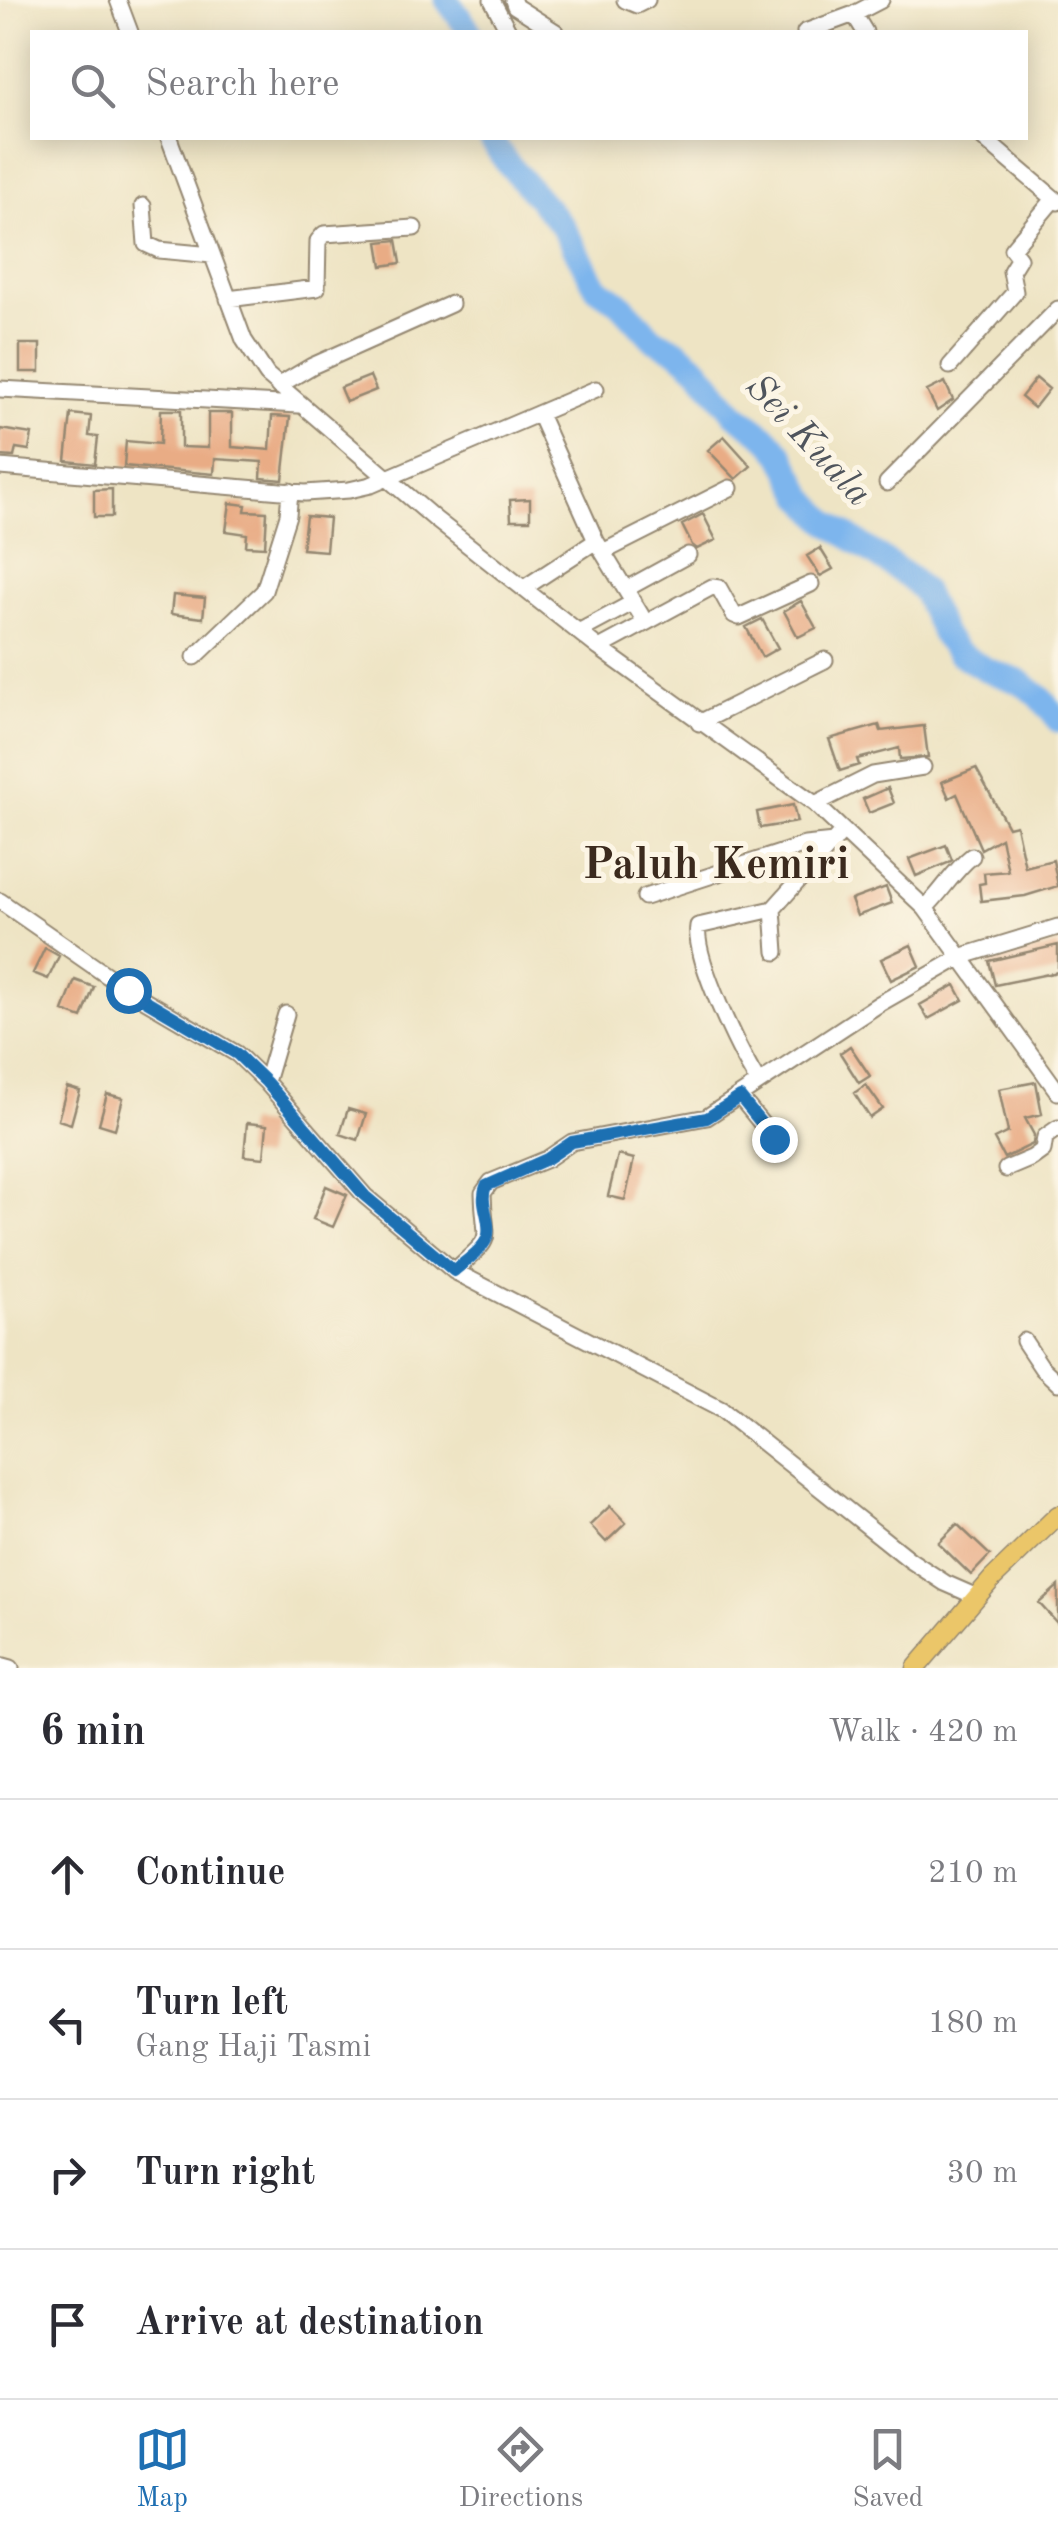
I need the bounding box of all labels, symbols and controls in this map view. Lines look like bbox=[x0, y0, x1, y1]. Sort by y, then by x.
search box bbox=[30, 30, 1028, 140]
icon: search bbox=[65, 58, 120, 113]
text: Search here bbox=[145, 66, 340, 104]
water label: Sei Kuala bbox=[738, 368, 878, 514]
district label: Paluh Kemiri bbox=[583, 844, 849, 889]
route start bbox=[106, 968, 152, 1014]
route end bbox=[752, 1117, 798, 1163]
text: 6 min bbox=[40, 1712, 146, 1754]
text: Walk · 420 m bbox=[828, 1717, 1018, 1749]
icon: ahead bbox=[40, 1847, 95, 1902]
text: Continue bbox=[135, 1855, 285, 1893]
text: 210 m bbox=[928, 1858, 1018, 1890]
text: Turn left bbox=[135, 1985, 288, 2023]
icon: left bbox=[40, 1997, 95, 2052]
text: 180 m bbox=[928, 2008, 1018, 2040]
text: Gang Haji Tasmi bbox=[135, 2032, 371, 2064]
icon: right bbox=[40, 2147, 95, 2202]
text: Turn right bbox=[135, 2155, 315, 2193]
text: 30 m bbox=[947, 2158, 1018, 2190]
icon: arrive bbox=[40, 2297, 95, 2352]
text: Arrive at destination bbox=[135, 2305, 484, 2343]
tab: Map bbox=[135, 2422, 190, 2517]
tab: Directions bbox=[459, 2422, 583, 2517]
tab: Saved bbox=[852, 2422, 923, 2517]

